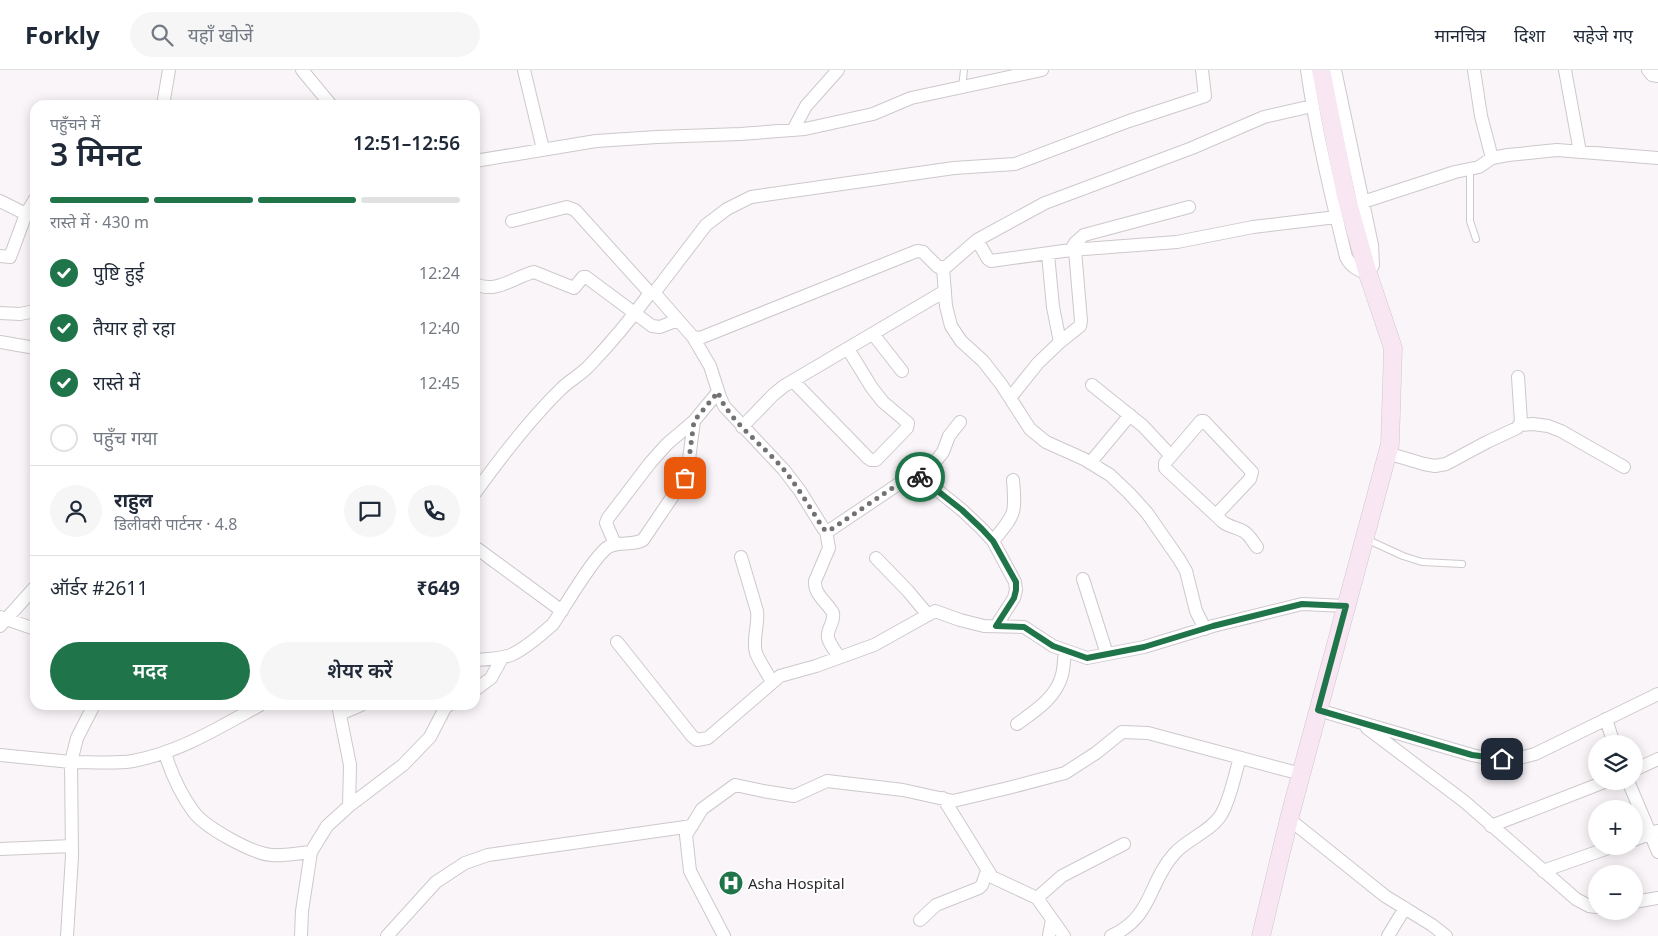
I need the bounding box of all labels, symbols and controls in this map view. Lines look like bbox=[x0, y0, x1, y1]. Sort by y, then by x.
search box bbox=[130, 12, 480, 57]
text: Forkly bbox=[25, 18, 100, 51]
icon: search bbox=[148, 21, 176, 49]
text: यहाँ खोजें bbox=[188, 22, 253, 48]
text: मानचित्र bbox=[1435, 23, 1486, 47]
text: दिशा bbox=[1514, 23, 1545, 47]
text: सहेजे गए bbox=[1573, 23, 1633, 47]
text: पहुँचने में bbox=[50, 113, 100, 135]
text: 12:51–12:56 bbox=[353, 130, 460, 156]
text: 3 मिनट bbox=[50, 132, 142, 175]
text: रास्ते में · 430 m bbox=[50, 211, 149, 233]
icon: check bbox=[50, 259, 78, 287]
text: पुष्टि हुई bbox=[93, 260, 144, 286]
text: 12:24 bbox=[419, 262, 460, 284]
icon: check bbox=[50, 314, 78, 342]
text: तैयार हो रहा bbox=[93, 315, 175, 341]
text: 12:40 bbox=[419, 317, 460, 339]
icon: check bbox=[50, 369, 78, 397]
text: रास्ते में bbox=[93, 370, 140, 396]
text: 12:45 bbox=[419, 372, 460, 394]
text: पहुँच गया bbox=[93, 425, 158, 451]
courier bbox=[895, 452, 945, 502]
pin bbox=[664, 457, 706, 499]
icon: bike bbox=[906, 463, 934, 491]
icon: bag bbox=[671, 464, 699, 492]
button: person bbox=[50, 485, 102, 537]
button: chat bbox=[344, 485, 396, 537]
button: phone bbox=[408, 485, 460, 537]
text: राहुल bbox=[114, 487, 153, 513]
text: डिलीवरी पार्टनर · 4.8 bbox=[114, 513, 237, 535]
text: ऑर्डर #2611 bbox=[50, 575, 148, 601]
text: ₹649 bbox=[417, 575, 460, 601]
button: मदद bbox=[50, 642, 250, 700]
button: शेयर करें bbox=[260, 642, 460, 700]
map controls bbox=[1588, 735, 1643, 920]
button: layers bbox=[1588, 735, 1643, 790]
pin bbox=[1481, 738, 1523, 780]
icon: home bbox=[1488, 745, 1516, 773]
button: + bbox=[1588, 800, 1643, 855]
button: − bbox=[1588, 865, 1643, 920]
hospital icon: Asha Hospital bbox=[718, 870, 744, 896]
place label: Asha Hospital bbox=[748, 873, 845, 893]

